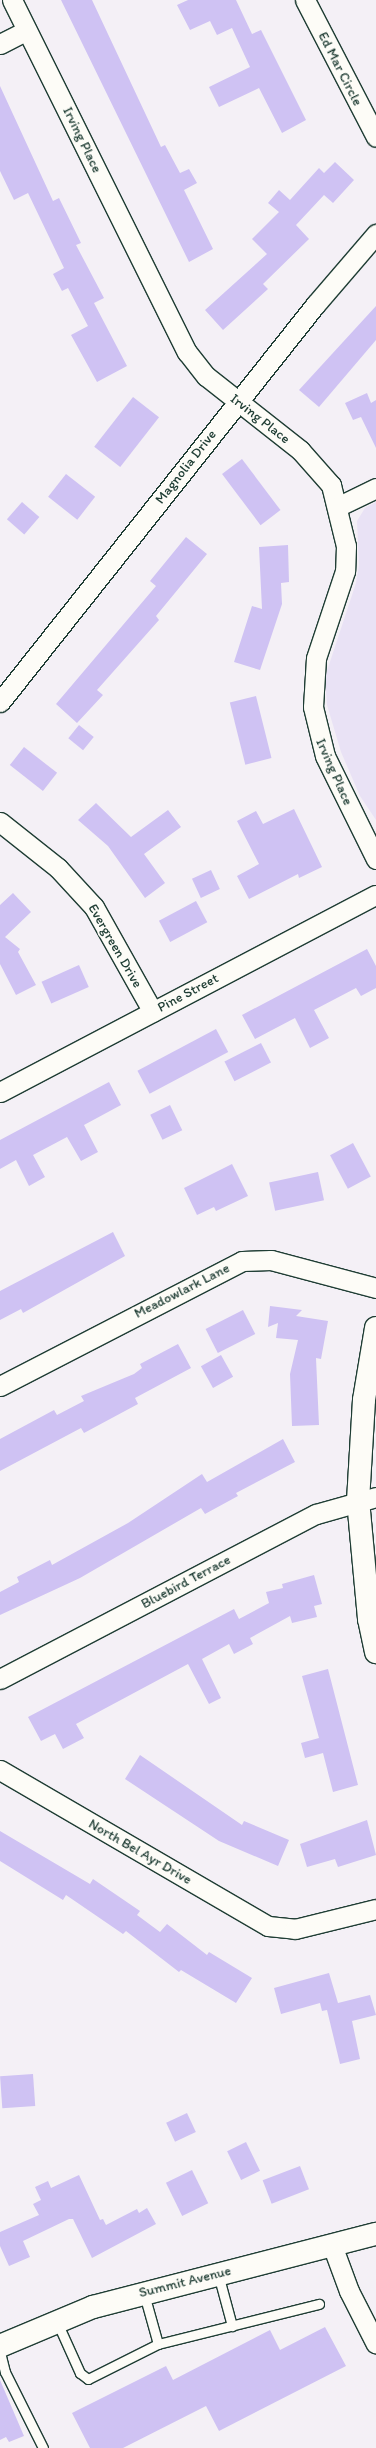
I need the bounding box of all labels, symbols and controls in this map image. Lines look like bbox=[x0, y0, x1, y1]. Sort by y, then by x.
street label: Ed Mar Circle bbox=[314, 29, 366, 109]
street label: Irving Place bbox=[59, 104, 105, 176]
street label: Irving Place bbox=[227, 390, 293, 448]
street label: Magnolia Drive bbox=[152, 427, 220, 507]
street label: Irving Place bbox=[312, 736, 356, 808]
street label: Evergreen Drive bbox=[84, 901, 146, 991]
street label: Pine Street bbox=[155, 970, 221, 1016]
street label: Meadowlark Lane bbox=[131, 1260, 233, 1322]
street label: Bluebird Terrace bbox=[138, 1551, 234, 1613]
street label: North Bel Ayr Drive bbox=[86, 1816, 194, 1888]
street label: Summit Avenue bbox=[137, 2262, 233, 2302]

